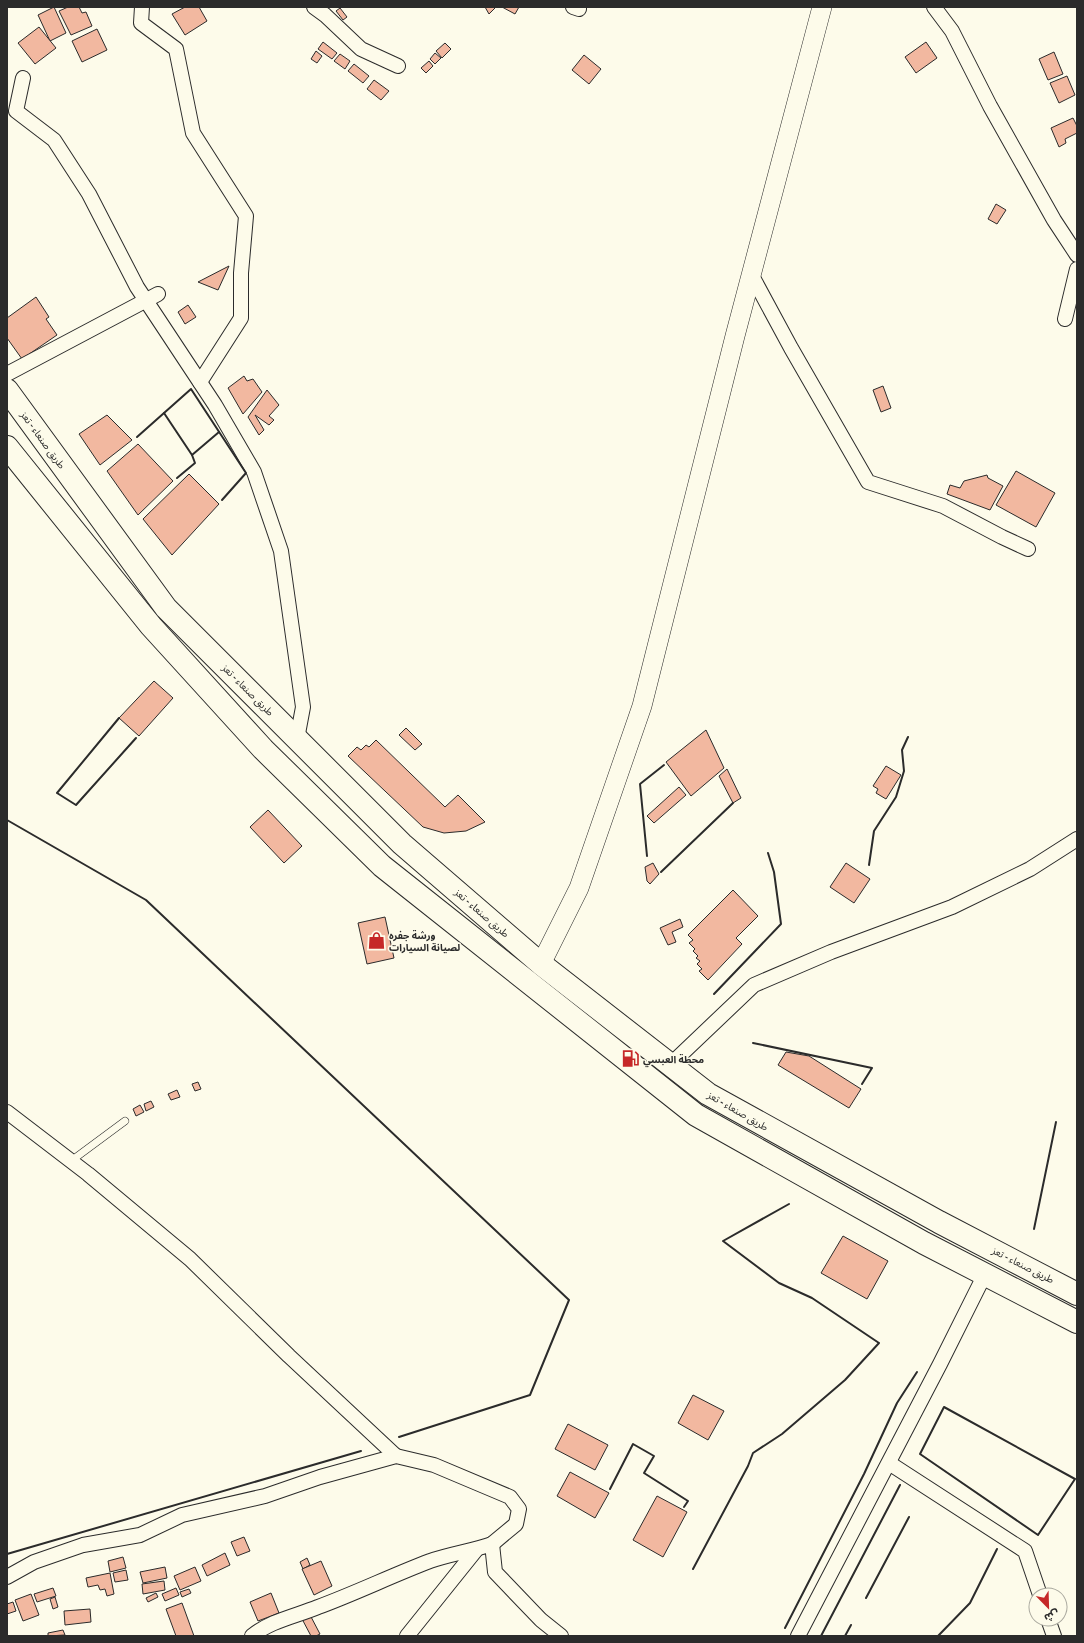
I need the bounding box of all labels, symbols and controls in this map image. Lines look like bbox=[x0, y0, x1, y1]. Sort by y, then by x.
street label: طريق صنعاء - تعز bbox=[17, 408, 68, 471]
street label: طريق صنعاء - تعز bbox=[219, 661, 277, 719]
street label: طريق صنعاء - تعز bbox=[451, 885, 512, 940]
place label: ورشة جفره لصيانة السيارات bbox=[389, 929, 460, 954]
shop icon: ورشة جفره لصيانة السيارات bbox=[366, 931, 386, 951]
fuel station icon: محطة العبسي bbox=[620, 1049, 640, 1069]
place label: محطة العبسي bbox=[643, 1053, 704, 1068]
street label: طريق صنعاء - تعز bbox=[704, 1088, 771, 1134]
street label: طريق صنعاء - تعز bbox=[989, 1243, 1056, 1286]
north arrow bbox=[1028, 1587, 1068, 1627]
text: ش bbox=[1042, 1607, 1062, 1626]

